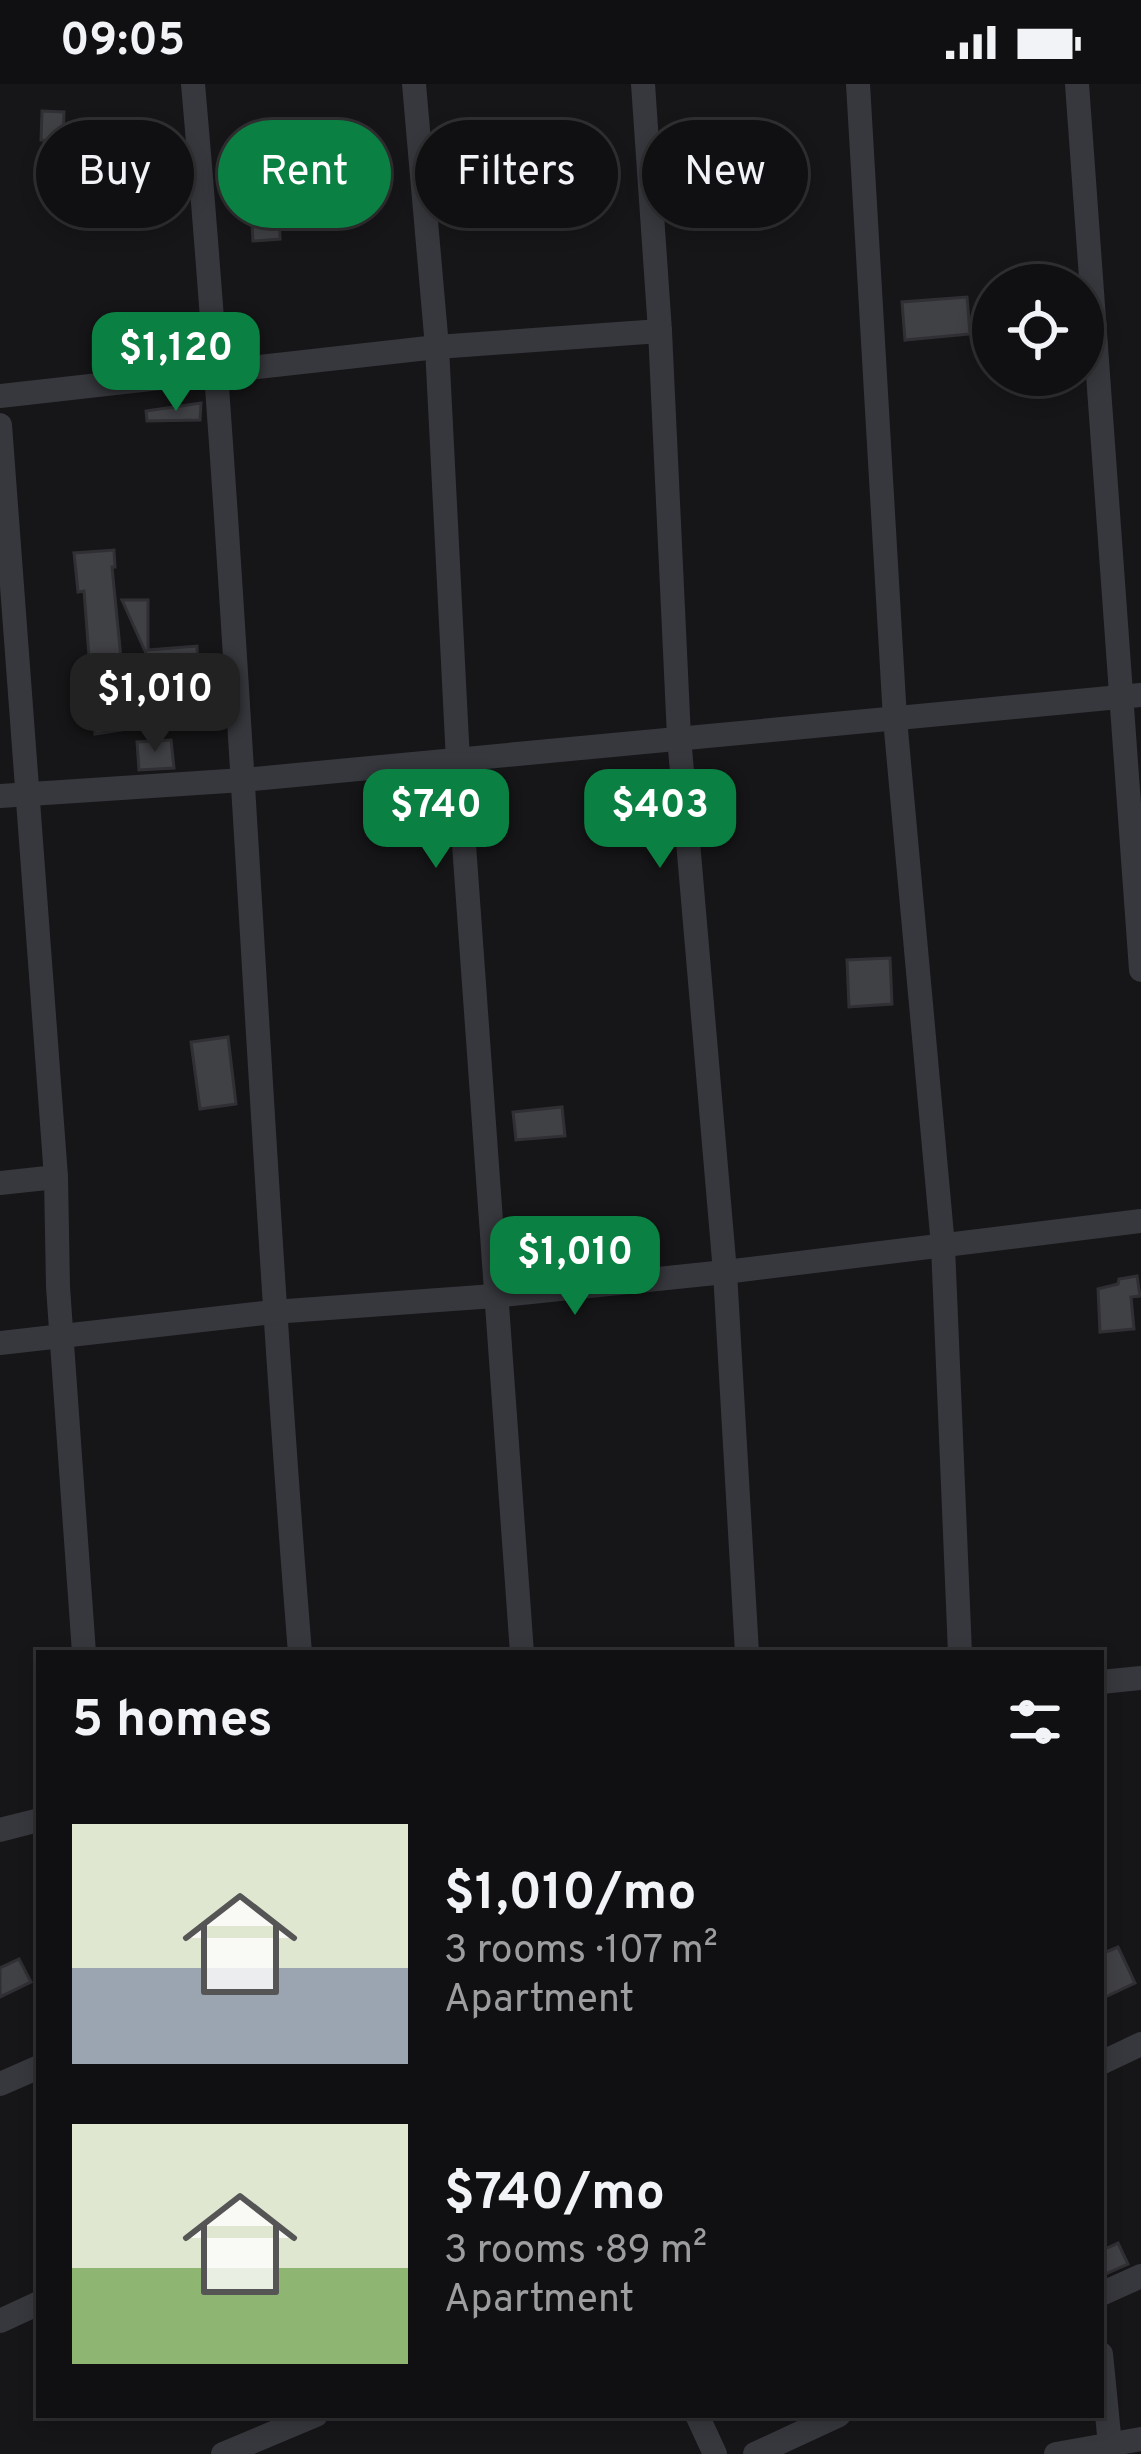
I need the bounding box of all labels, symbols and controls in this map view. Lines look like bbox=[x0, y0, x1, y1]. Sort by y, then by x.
text: 09:05 bbox=[60, 14, 185, 71]
chip: Buy bbox=[36, 120, 194, 228]
chip: Rent bbox=[218, 120, 391, 228]
chip: Filters bbox=[415, 120, 618, 228]
chip: New bbox=[642, 120, 808, 228]
map controls bbox=[972, 264, 1104, 396]
button: locate bbox=[972, 264, 1104, 396]
pin: $1,120 bbox=[78, 312, 274, 414]
text: $1,120 bbox=[119, 326, 233, 375]
pin: $1,010 bbox=[57, 653, 253, 755]
text: $1,010 bbox=[97, 667, 213, 716]
pin: $740 bbox=[365, 769, 507, 871]
pin: $403 bbox=[589, 769, 731, 871]
text: $740 bbox=[390, 783, 482, 832]
text: $403 bbox=[611, 783, 709, 832]
pin: $1,010 bbox=[477, 1216, 673, 1318]
text: $1,010 bbox=[517, 1230, 633, 1279]
icon: filters bbox=[1002, 1689, 1068, 1755]
text: 5 homes bbox=[72, 1690, 273, 1755]
text: $1,010/mo bbox=[444, 1863, 696, 1928]
icon: home bbox=[168, 1872, 312, 2016]
text: 3 rooms · 107 m² bbox=[444, 1928, 718, 1977]
text: Apartment bbox=[444, 1977, 634, 2026]
text: $740/mo bbox=[444, 2163, 665, 2228]
icon: home bbox=[168, 2172, 312, 2316]
text: 3 rooms · 89 m² bbox=[444, 2228, 707, 2277]
text: Apartment bbox=[444, 2277, 634, 2326]

